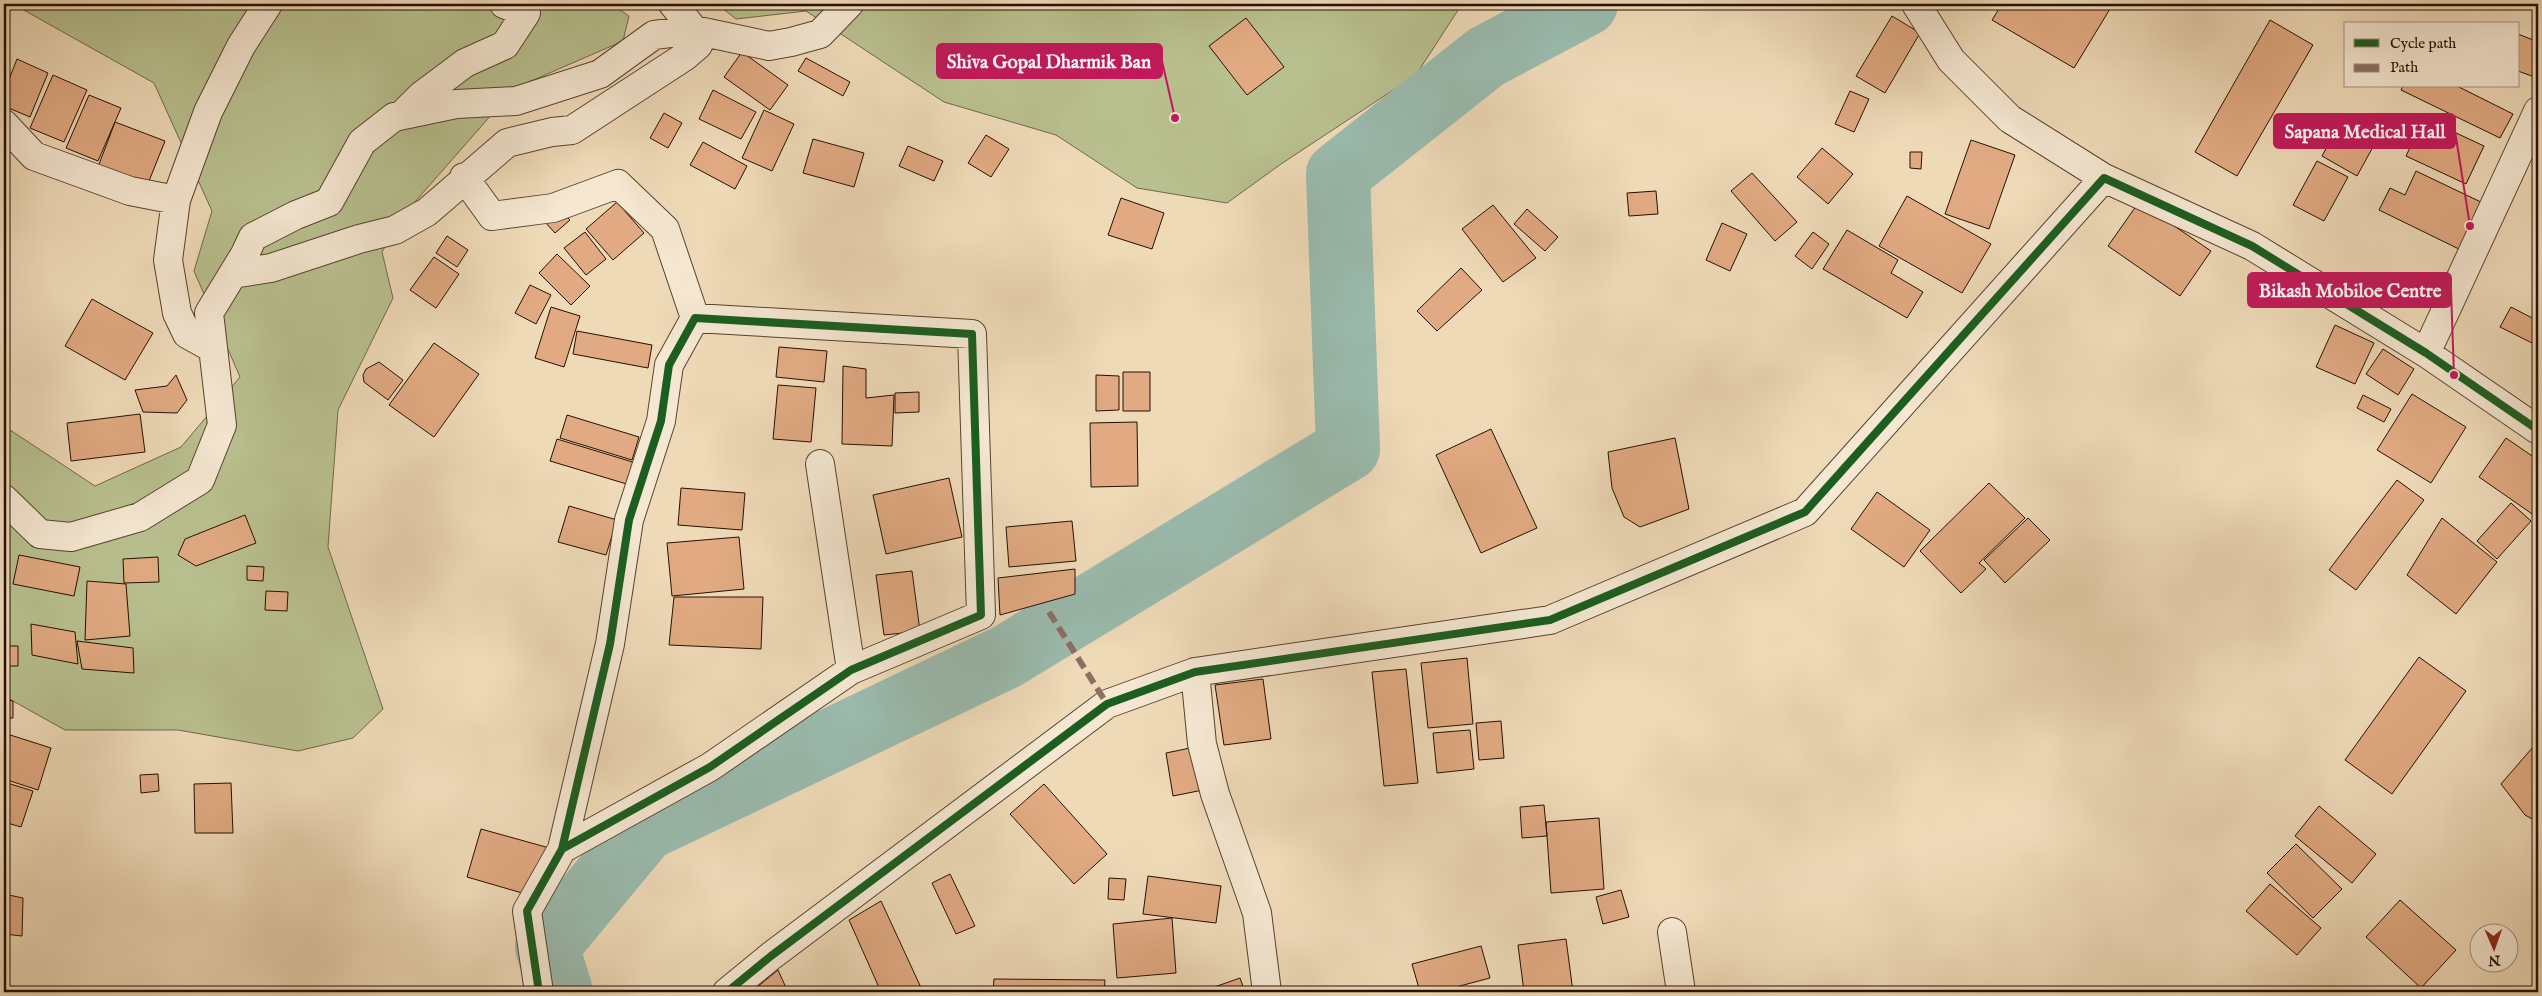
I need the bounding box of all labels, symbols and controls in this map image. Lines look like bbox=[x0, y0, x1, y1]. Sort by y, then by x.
legend bbox=[2344, 22, 2520, 88]
text: Cycle path bbox=[2390, 34, 2456, 53]
callout: Shiva Gopal Dharmik Ban bbox=[937, 44, 1162, 78]
text: Shiva Gopal Dharmik Ban bbox=[947, 51, 1151, 75]
text: Path bbox=[2390, 58, 2418, 77]
callout: Sapana Medical Hall bbox=[2274, 114, 2455, 148]
text: Sapana Medical Hall bbox=[2284, 121, 2446, 145]
callout: Bikash Mobiloe Centre bbox=[2248, 273, 2451, 307]
text: Bikash Mobiloe Centre bbox=[2259, 280, 2442, 304]
north arrow bbox=[2470, 924, 2520, 974]
text: N bbox=[2488, 951, 2502, 969]

